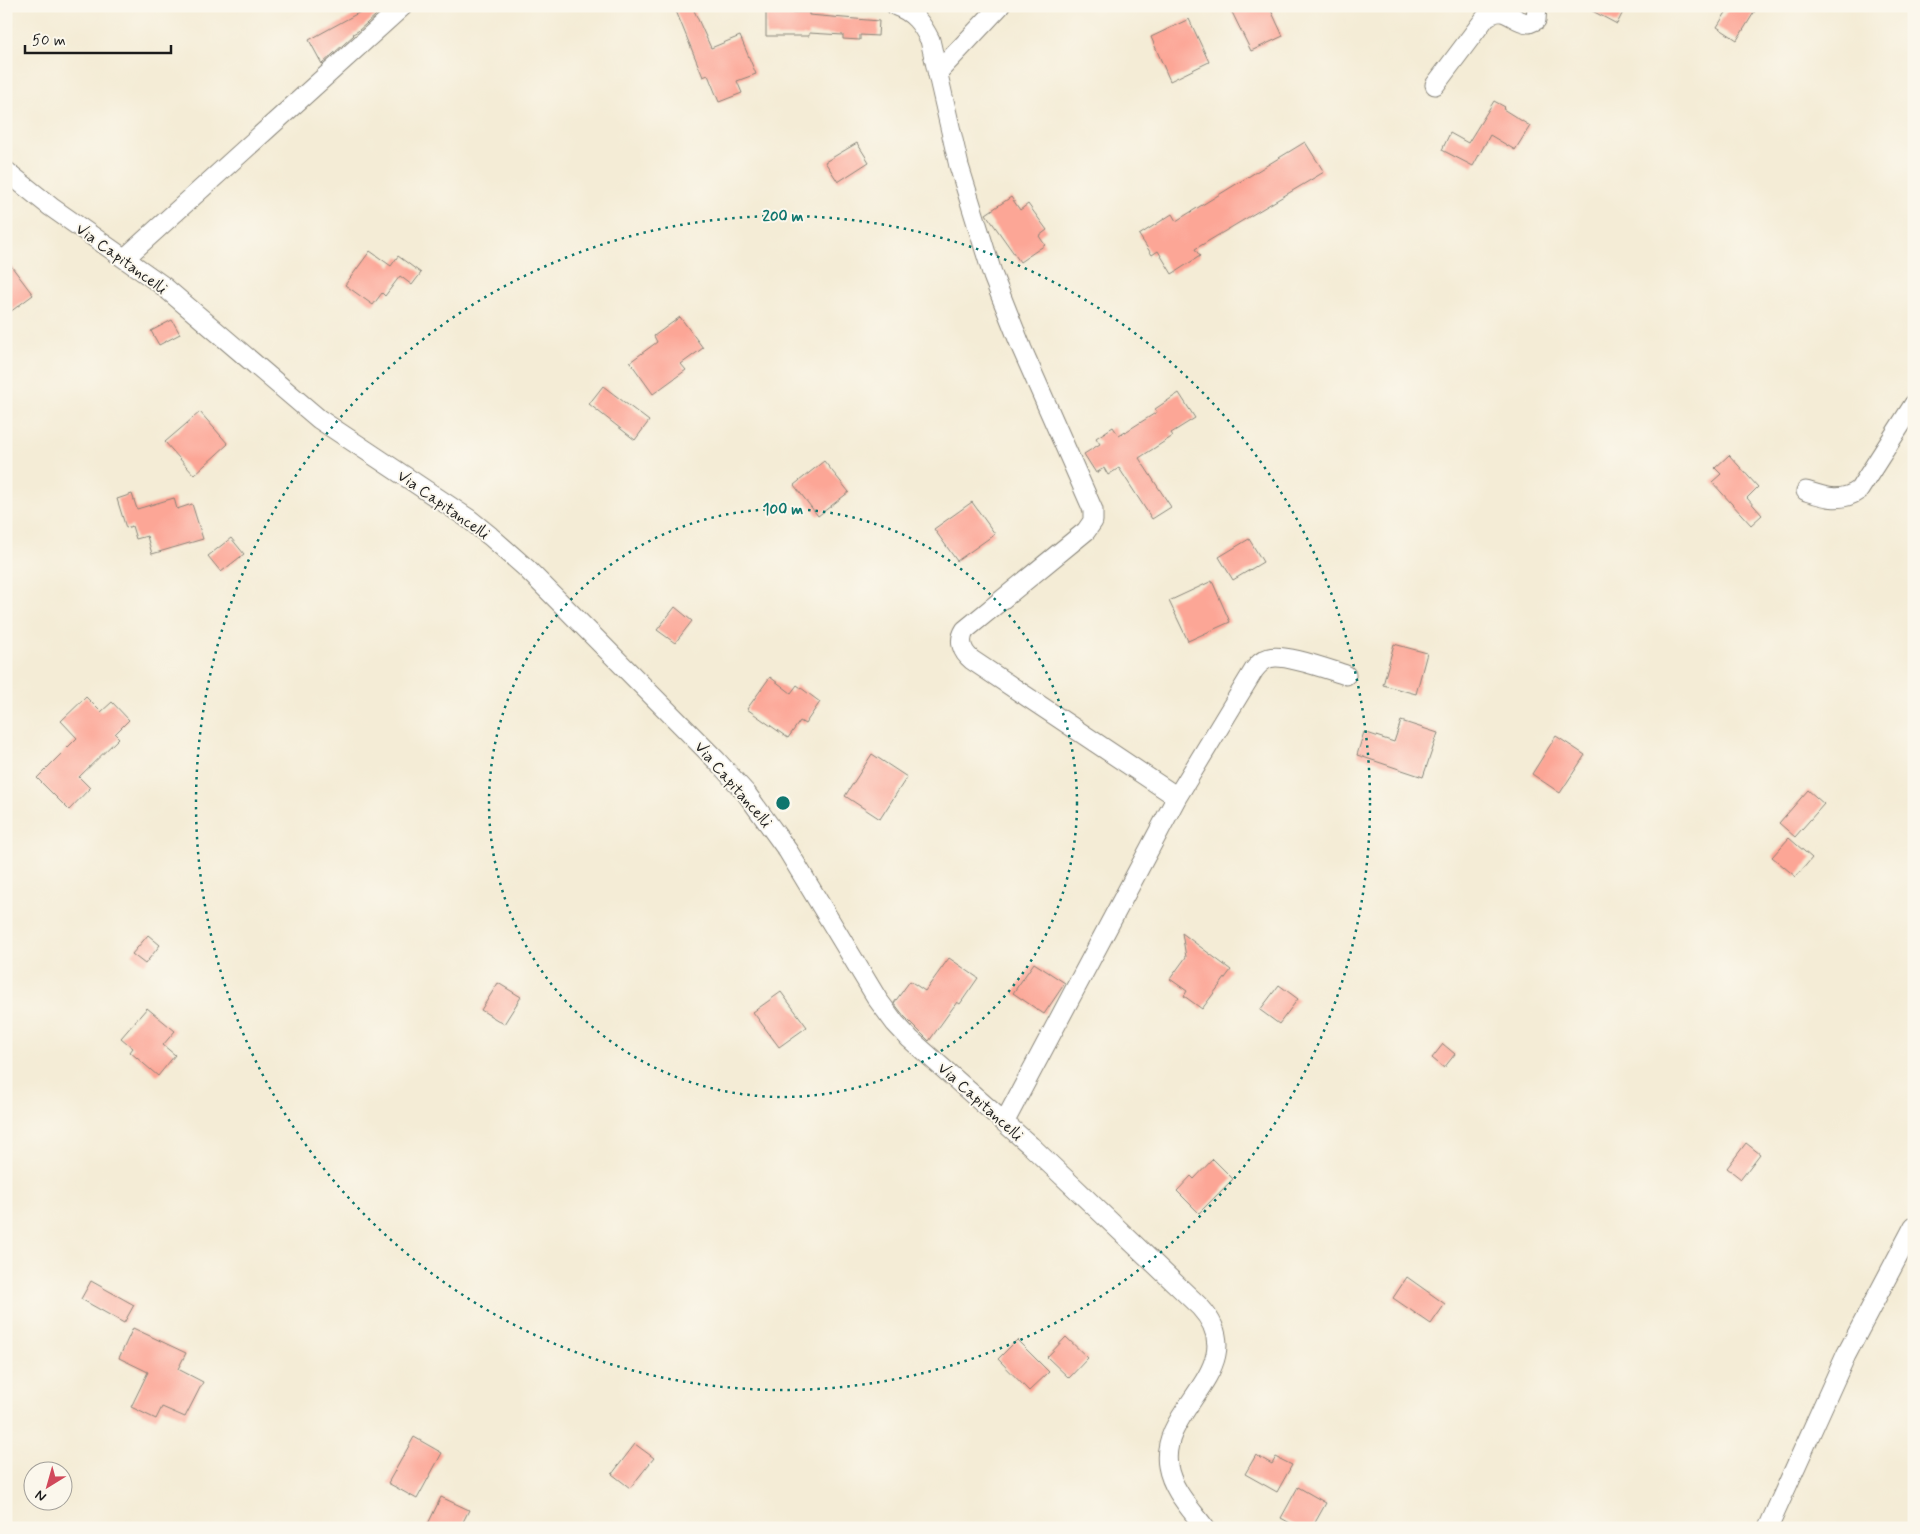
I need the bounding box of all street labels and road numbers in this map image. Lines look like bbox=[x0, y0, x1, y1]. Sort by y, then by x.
street label: Via Capitancelli bbox=[71, 219, 171, 300]
street label: Via Capitancelli bbox=[393, 466, 493, 545]
street label: Via Capitancelli bbox=[689, 737, 776, 833]
street label: Via Capitancelli bbox=[933, 1058, 1027, 1146]

